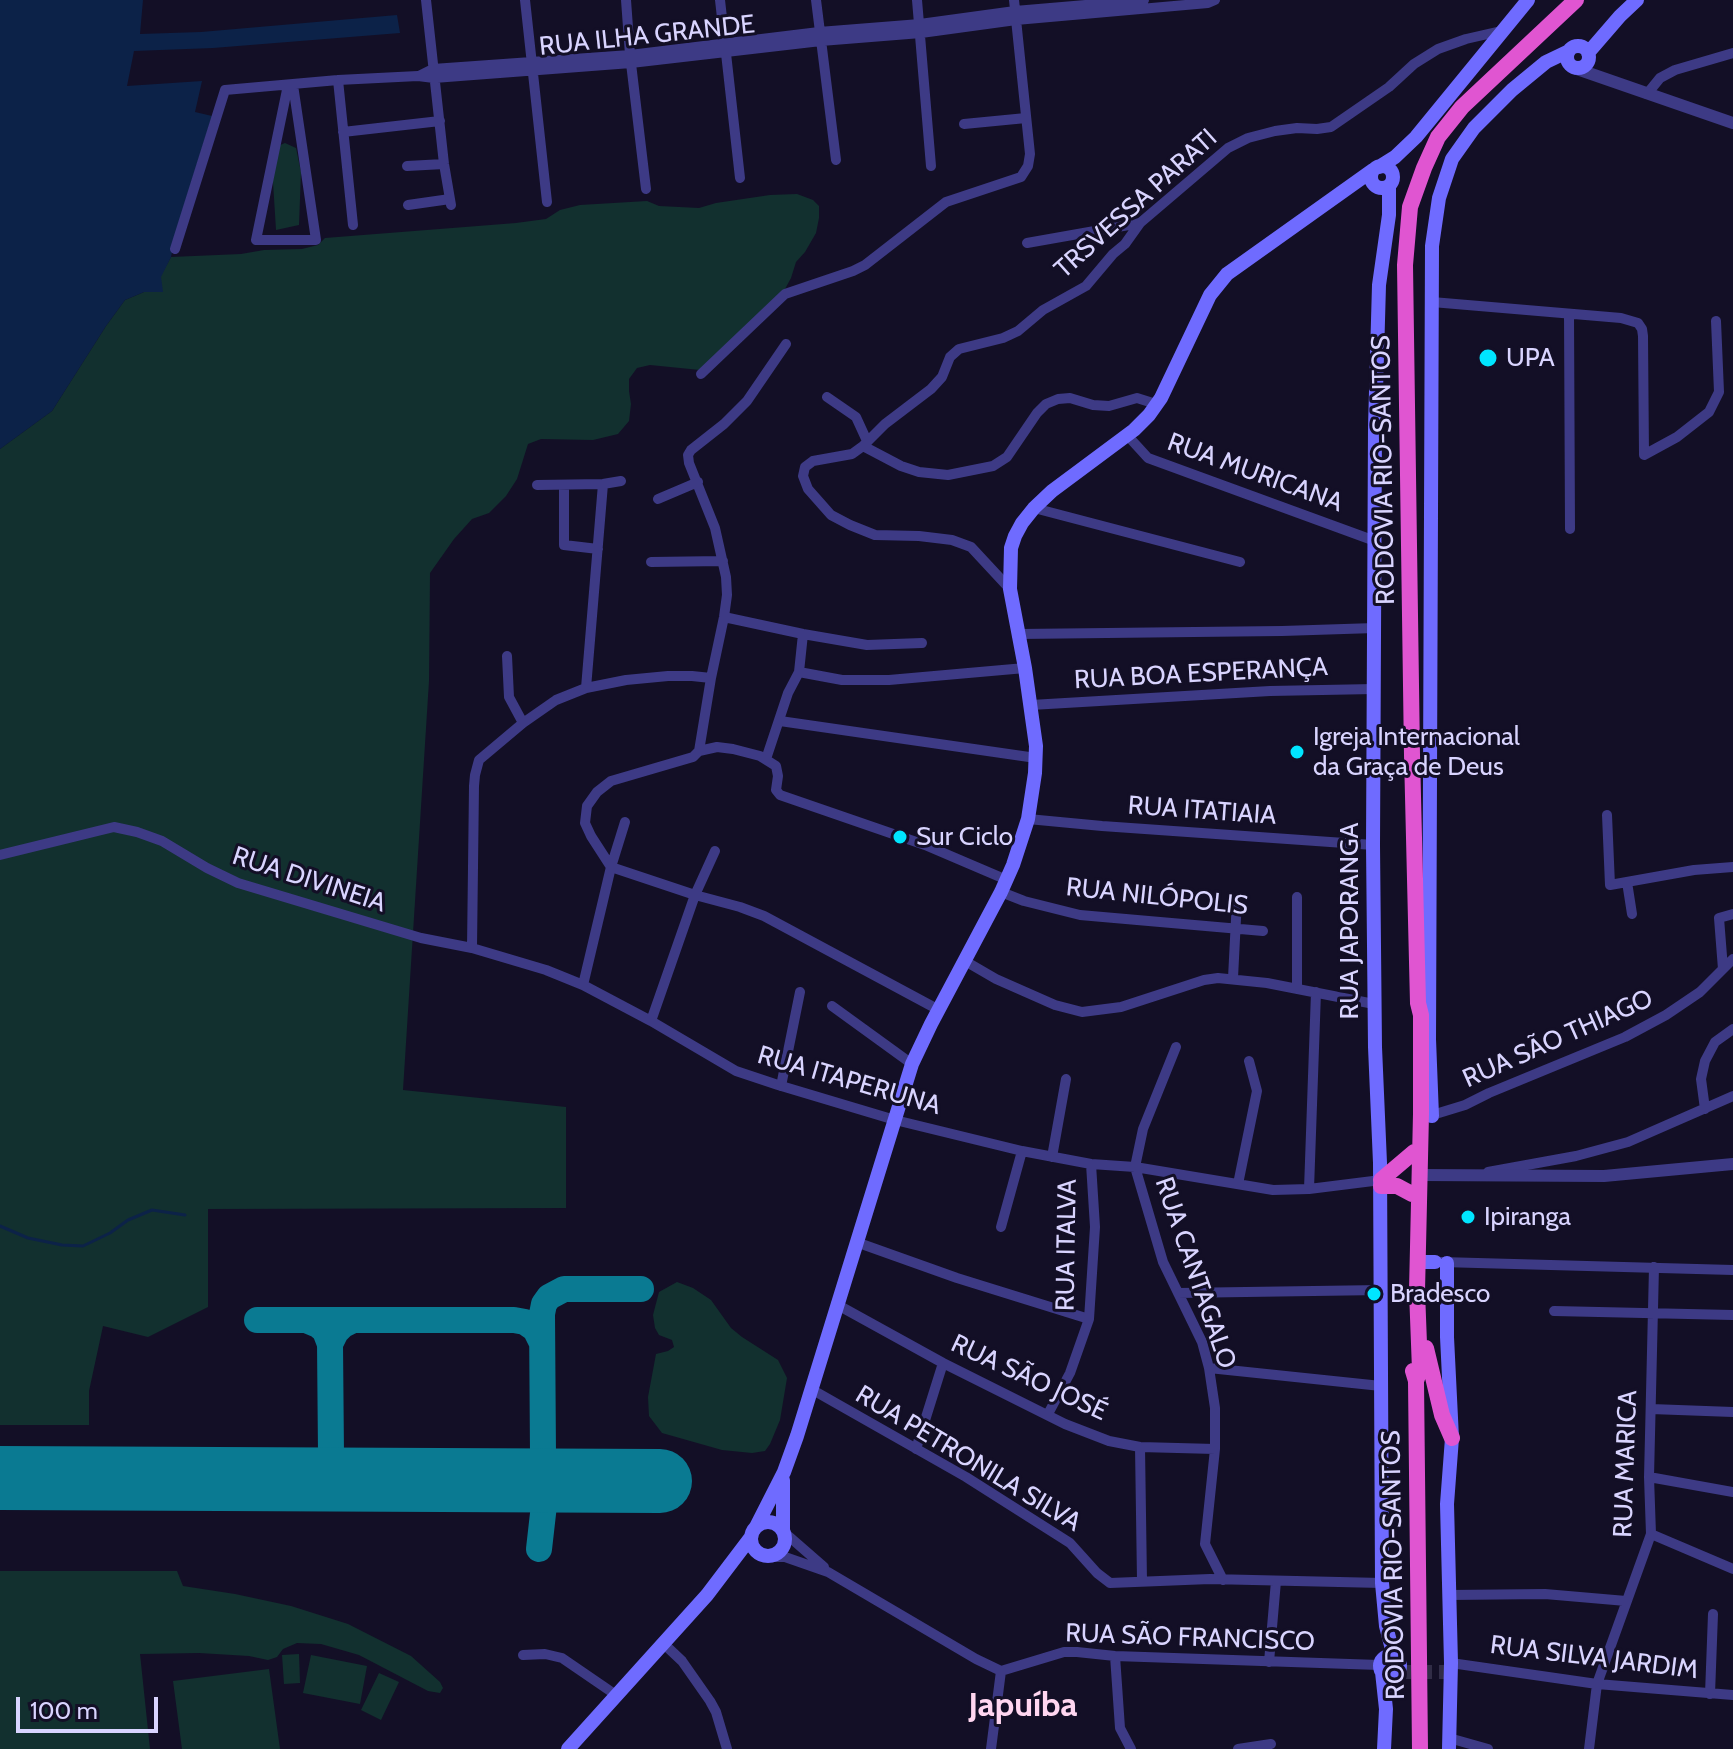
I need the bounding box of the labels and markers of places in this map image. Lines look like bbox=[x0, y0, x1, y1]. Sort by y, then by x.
place label: UPA bbox=[1506, 342, 1555, 374]
marker: UPA bbox=[1477, 347, 1499, 369]
place label: Igreja Internacional da Graça de Deus bbox=[1313, 721, 1520, 782]
marker: Igreja Internacional da Graça de Deus bbox=[1288, 743, 1306, 761]
place label: Sur Ciclo bbox=[916, 821, 1013, 853]
marker: Sur Ciclo bbox=[891, 828, 909, 846]
place label: Ipiranga bbox=[1484, 1201, 1571, 1233]
marker: Ipiranga bbox=[1459, 1208, 1477, 1226]
place label: Bradesco bbox=[1390, 1278, 1490, 1310]
marker: Bradesco bbox=[1365, 1285, 1383, 1303]

